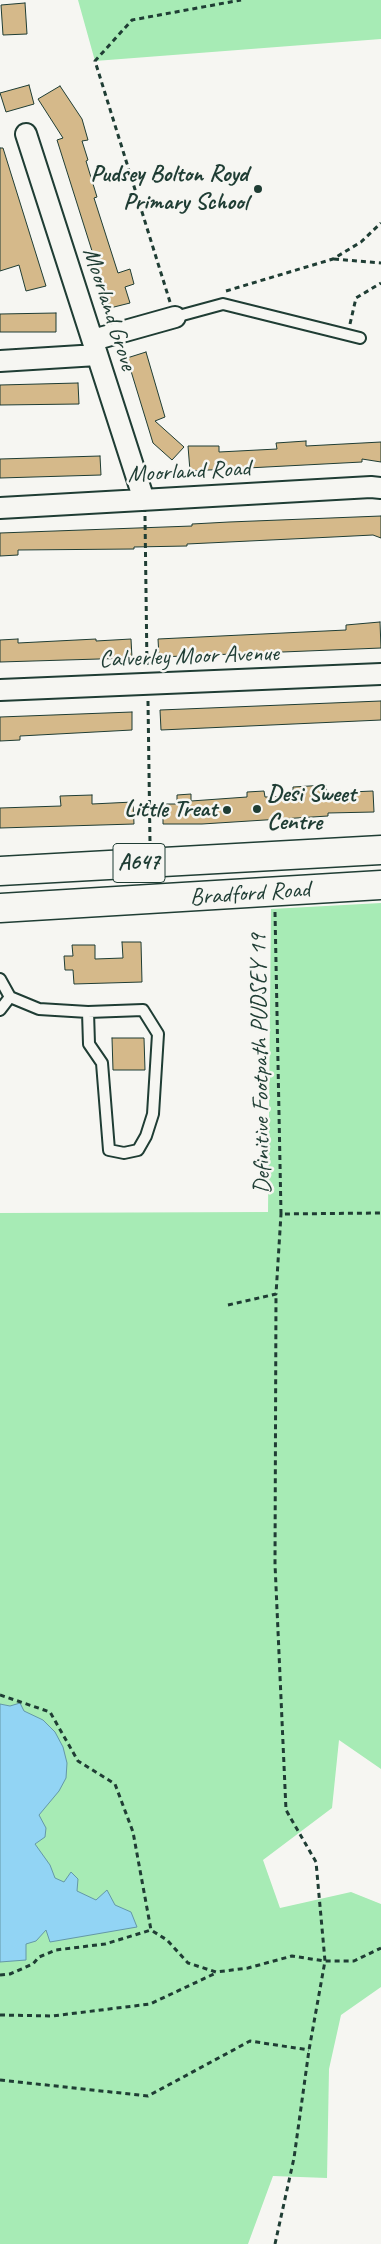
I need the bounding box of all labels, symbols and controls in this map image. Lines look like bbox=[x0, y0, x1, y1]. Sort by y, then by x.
place label: Pudsey Bolton Royd Primary School bbox=[90, 161, 248, 217]
marker: Pudsey Bolton Royd Primary School bbox=[252, 183, 264, 195]
street label: Moorland Grove bbox=[76, 244, 142, 374]
street label: Moorland Road bbox=[127, 454, 251, 490]
street label: Calverley Moor Avenue bbox=[99, 639, 279, 675]
place label: Desi Sweet Centre bbox=[267, 781, 356, 837]
place label: Little Treat bbox=[124, 796, 217, 824]
marker: Desi Sweet Centre bbox=[251, 803, 263, 815]
marker: Little Treat bbox=[221, 804, 233, 816]
road number: A647 bbox=[113, 844, 165, 882]
street label: Bradford Road bbox=[189, 875, 311, 913]
street label: Definitive Footpath PUDSEY 19 bbox=[244, 934, 278, 1194]

